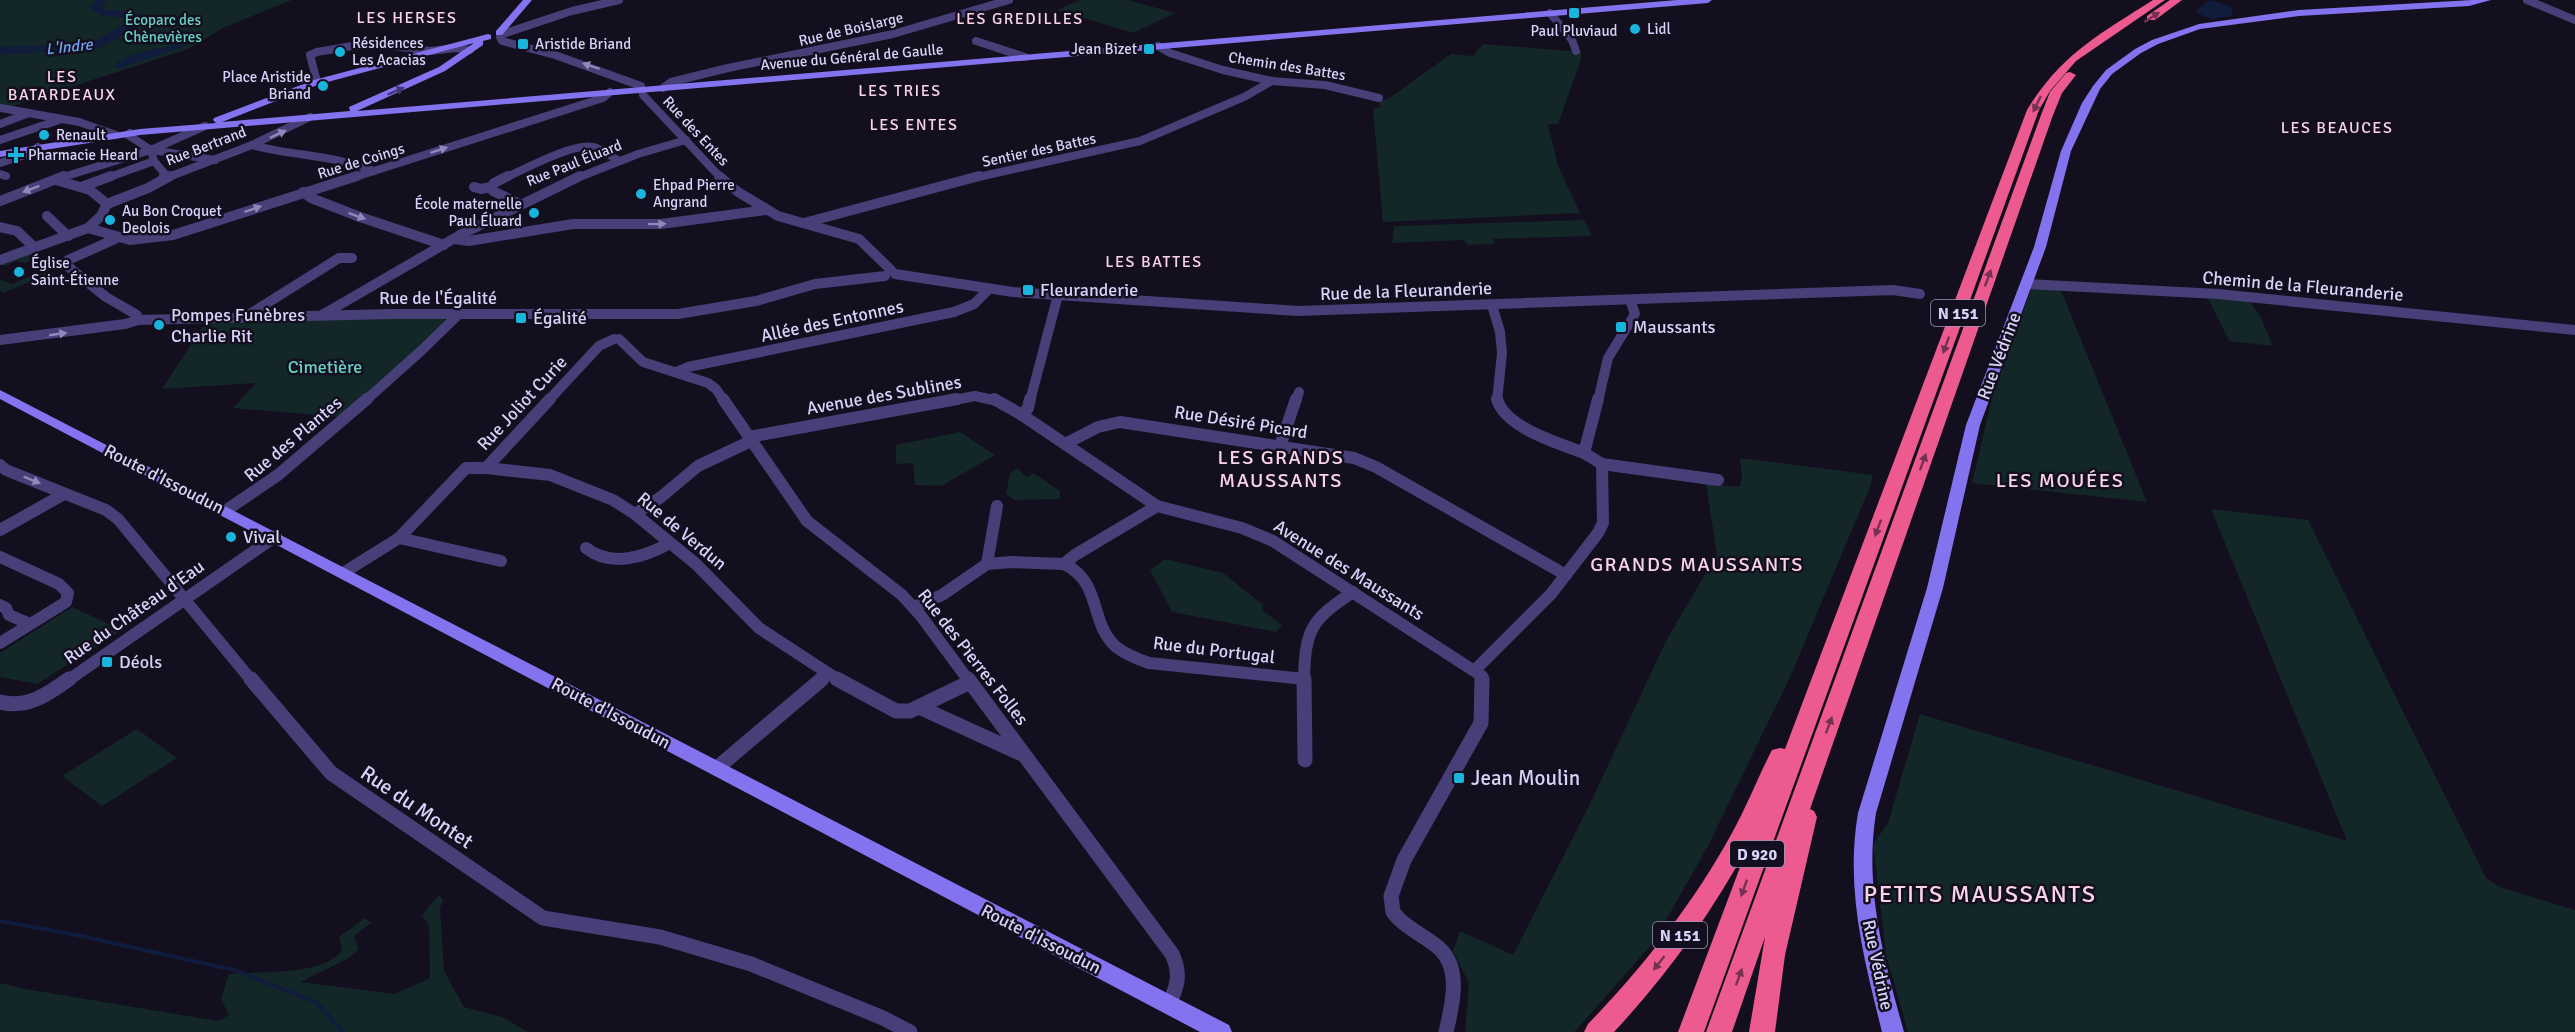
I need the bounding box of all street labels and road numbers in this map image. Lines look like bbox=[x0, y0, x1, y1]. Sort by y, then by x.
street label: Rue de Boislarge bbox=[797, 8, 905, 50]
street label: Avenue du Général de Gaulle bbox=[760, 40, 944, 74]
street label: Chemin des Battes bbox=[1227, 48, 1347, 84]
street label: Rue des Entes bbox=[659, 92, 733, 170]
street label: Rue Bertrand bbox=[163, 122, 249, 170]
street label: Sentier des Battes bbox=[980, 129, 1098, 171]
street label: Rue Paul Éluard bbox=[523, 135, 624, 190]
street label: Rue de Coings bbox=[315, 139, 407, 183]
street label: Chemin de la Fleuranderie bbox=[2202, 266, 2404, 306]
street label: Rue de la Fleuranderie bbox=[1320, 277, 1492, 305]
street label: Rue de l'Égalité bbox=[379, 287, 497, 309]
street label: Allée des Entonnes bbox=[759, 295, 906, 347]
road number: N 151 bbox=[1931, 300, 1985, 326]
street label: Rue Védrine bbox=[1972, 309, 2026, 403]
street label: Rue Joliot Curie bbox=[472, 351, 572, 455]
street label: Avenue des Sublines bbox=[805, 371, 963, 419]
street label: Rue des Plantes bbox=[240, 392, 347, 486]
street label: Rue Désiré Picard bbox=[1173, 401, 1309, 443]
street label: Route d'Issoudun bbox=[100, 439, 228, 519]
street label: Rue de Verdun bbox=[633, 487, 731, 575]
street label: Avenue des Maussants bbox=[1270, 515, 1428, 625]
street label: Rue du Château d'Eau bbox=[60, 555, 208, 669]
street label: Rue des Pierres Folles bbox=[913, 585, 1033, 730]
street label: Rue du Portugal bbox=[1152, 632, 1276, 668]
street label: Route d'Issoudun bbox=[548, 672, 674, 754]
street label: Rue du Montet bbox=[356, 760, 478, 854]
road number: D 920 bbox=[1730, 841, 1784, 867]
street label: Route d'Issoudun bbox=[977, 899, 1105, 979]
street label: Rue Védrine bbox=[1858, 918, 1898, 1012]
road number: N 151 bbox=[1653, 922, 1707, 948]

